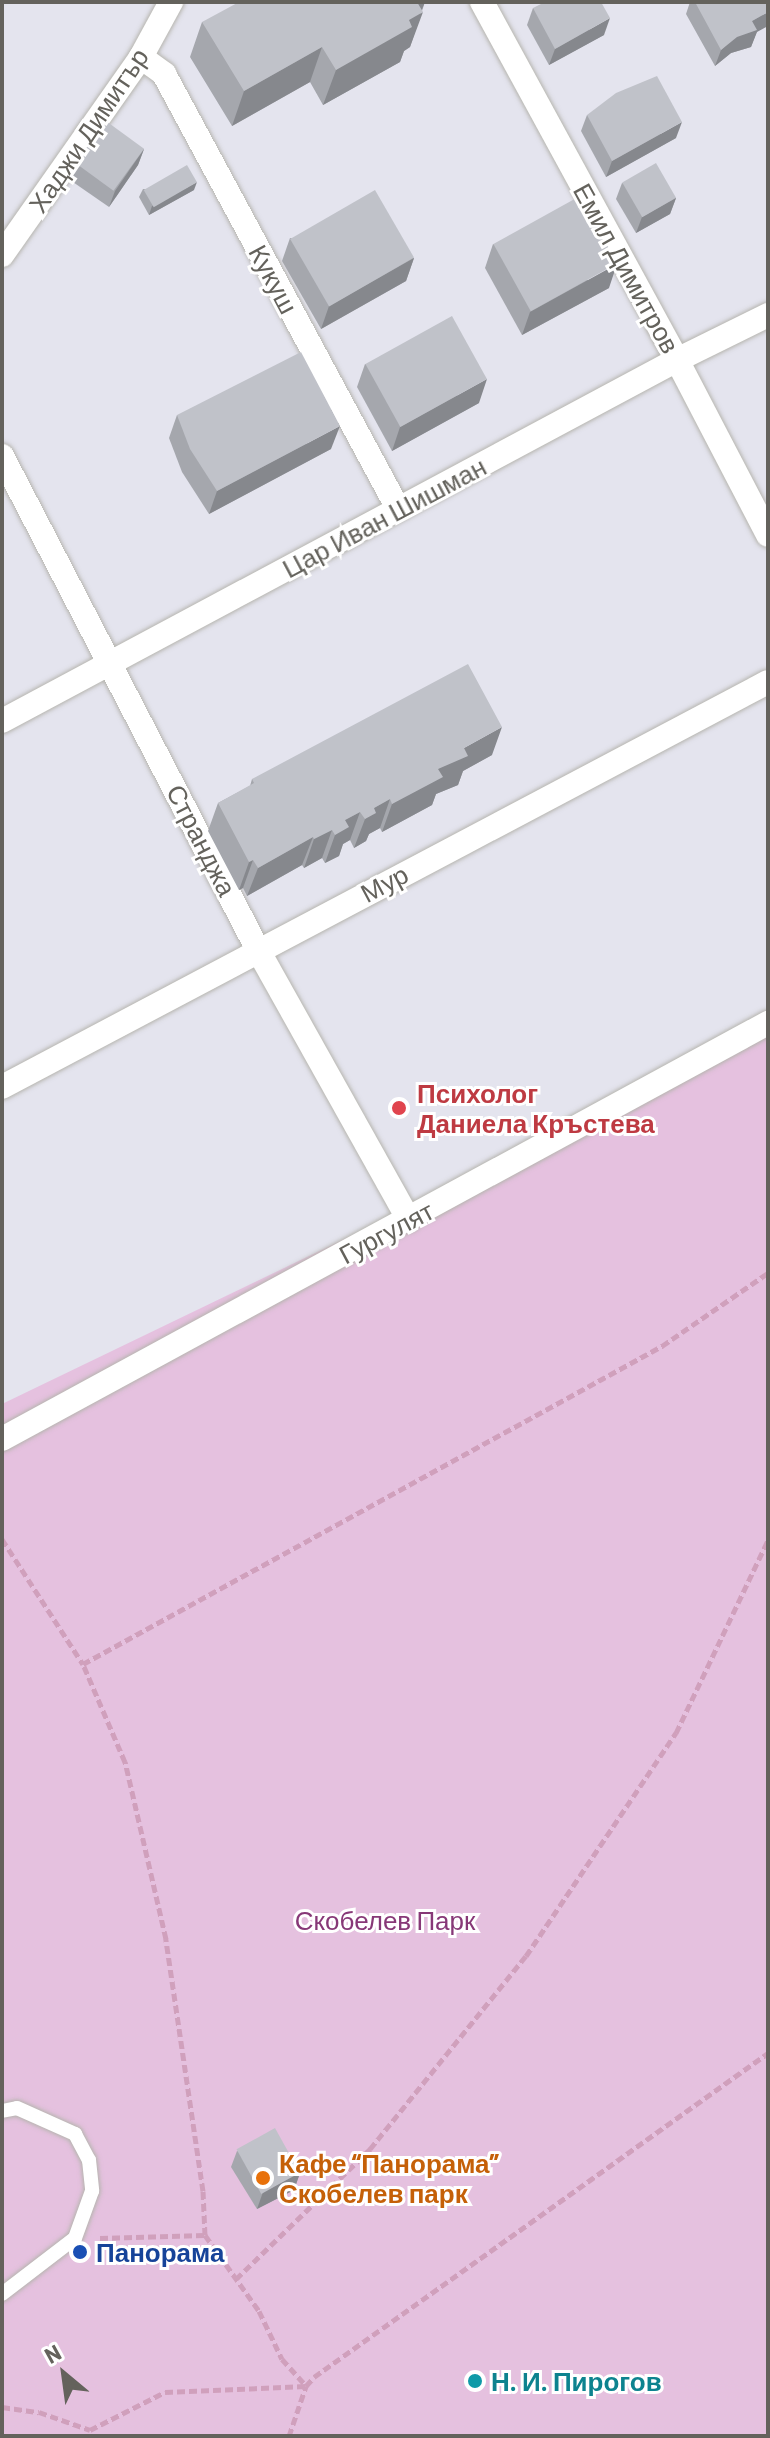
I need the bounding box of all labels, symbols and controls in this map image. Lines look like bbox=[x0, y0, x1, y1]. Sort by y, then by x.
street label: Хаджи Димитър bbox=[22, 42, 154, 218]
street label: Емил Димитров bbox=[567, 178, 687, 358]
street label: Кукуш bbox=[243, 239, 305, 319]
street label: Цар Иван Шишман bbox=[277, 450, 491, 584]
street label: Странджа bbox=[161, 779, 243, 901]
street label: Мур bbox=[355, 858, 413, 908]
place label: Психолог Даниела Кръстева bbox=[417, 1077, 655, 1138]
marker: Психолог Даниела Кръстева bbox=[388, 1097, 410, 1119]
street label: Гургулят bbox=[333, 1194, 439, 1270]
park label: Скобелев Парк bbox=[295, 1904, 475, 1936]
place label: Кафе “Панорама” Скобелев парк bbox=[279, 2147, 499, 2208]
marker: Кафе “Панорама” Скобелев парк bbox=[254, 2169, 272, 2187]
place label: Панорама bbox=[96, 2236, 224, 2268]
marker: Панорама bbox=[71, 2243, 89, 2261]
north arrow bbox=[24, 2334, 104, 2414]
text: N bbox=[40, 2338, 65, 2368]
place label: Н. И. Пирогов bbox=[491, 2365, 662, 2397]
marker: Н. И. Пирогов bbox=[466, 2372, 484, 2390]

